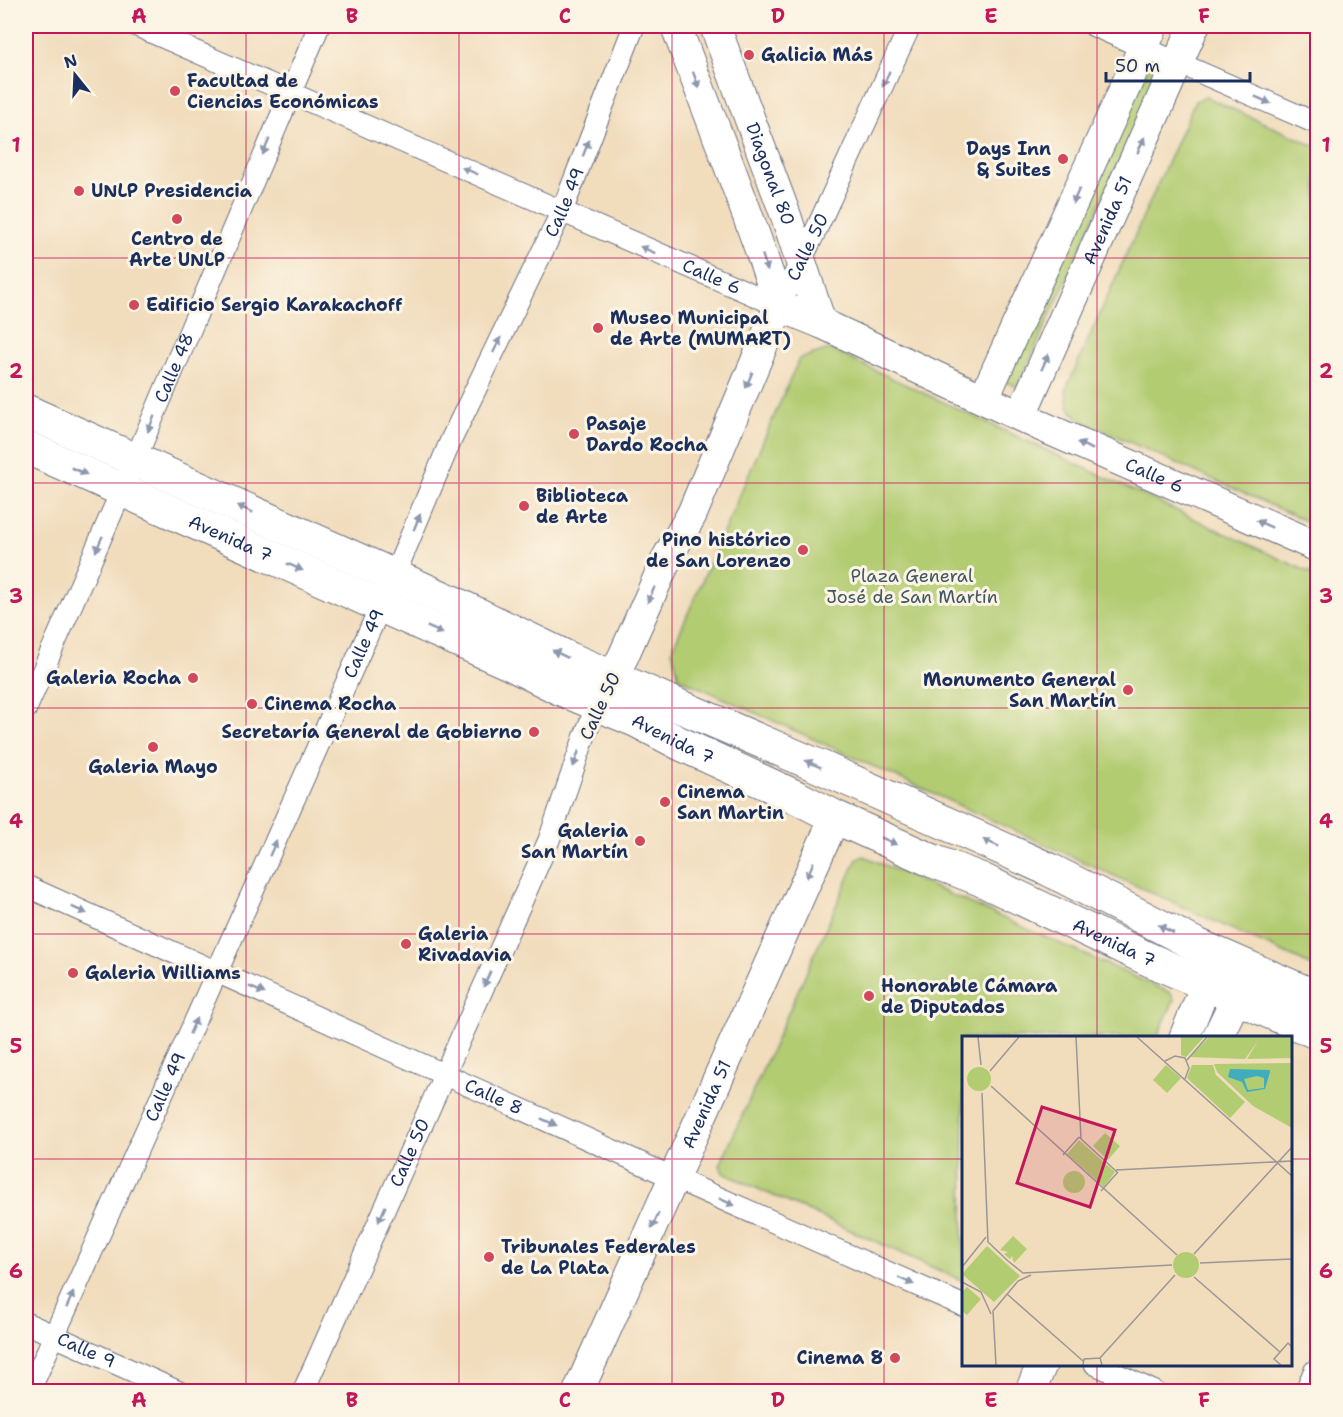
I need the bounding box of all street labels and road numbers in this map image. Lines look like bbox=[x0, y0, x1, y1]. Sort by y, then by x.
street label: Diagonal 80 bbox=[740, 119, 800, 228]
street label: Calle 49 bbox=[539, 164, 590, 241]
street label: Avenida 51 bbox=[1077, 172, 1138, 268]
street label: Calle 50 bbox=[781, 209, 834, 285]
street label: Calle 6 bbox=[679, 253, 745, 300]
street label: Calle 48 bbox=[149, 329, 200, 406]
street label: Calle 6 bbox=[1121, 452, 1187, 499]
street label: Avenida 7 bbox=[185, 509, 276, 568]
street label: Calle 49 bbox=[338, 605, 390, 682]
street label: Calle 50 bbox=[574, 668, 626, 744]
street label: Avenida 7 bbox=[628, 708, 718, 770]
street label: Avenida 7 bbox=[1069, 913, 1159, 973]
street label: Calle 49 bbox=[139, 1049, 191, 1126]
street label: Avenida 51 bbox=[676, 1056, 737, 1152]
street label: Calle 8 bbox=[461, 1073, 527, 1120]
street label: Calle 50 bbox=[384, 1115, 435, 1191]
street label: Calle 9 bbox=[53, 1327, 119, 1374]

